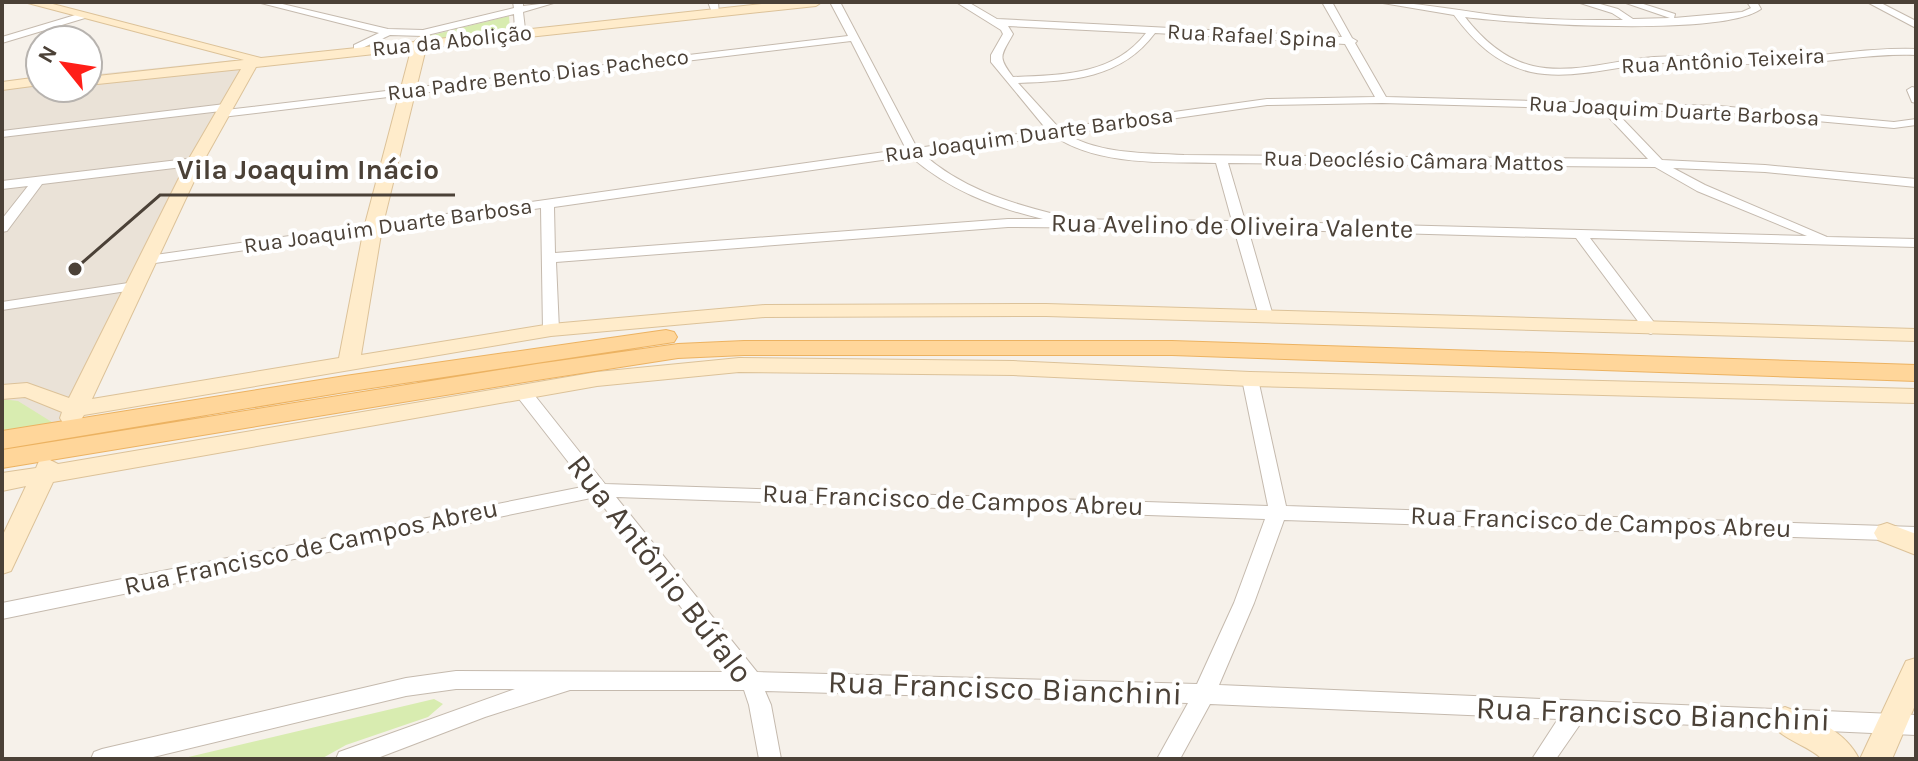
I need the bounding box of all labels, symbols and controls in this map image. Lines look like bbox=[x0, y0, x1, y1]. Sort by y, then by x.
street label: Rua Rafael Spina bbox=[1166, 19, 1338, 53]
street label: Rua da Abolição bbox=[371, 20, 533, 62]
north arrow bbox=[24, 24, 104, 104]
text: N bbox=[32, 41, 63, 68]
street label: Rua Antônio Teixeira bbox=[1621, 43, 1825, 79]
street label: Rua Padre Bento Dias Pacheco bbox=[386, 44, 690, 106]
street label: Rua Joaquim Duarte Barbosa bbox=[1528, 90, 1820, 132]
street label: Rua Joaquim Duarte Barbosa bbox=[883, 102, 1175, 168]
callout: Vila Joaquim Inácio bbox=[160, 143, 455, 195]
street label: Rua Deoclésio Câmara Mattos bbox=[1263, 145, 1565, 177]
text: Vila Joaquim Inácio bbox=[177, 153, 439, 186]
street label: Rua Joaquim Duarte Barbosa bbox=[242, 193, 534, 259]
street label: Rua Avelino de Oliveira Valente bbox=[1051, 207, 1413, 245]
street label: Rua Antônio Búfalo bbox=[559, 447, 761, 691]
street label: Rua Francisco de Campos Abreu bbox=[762, 478, 1144, 522]
street label: Rua Francisco de Campos Abreu bbox=[121, 492, 501, 602]
street label: Rua Francisco de Campos Abreu bbox=[1410, 500, 1792, 544]
street label: Rua Francisco Bianchini bbox=[827, 663, 1183, 713]
street label: Rua Francisco Bianchini bbox=[1475, 689, 1831, 739]

